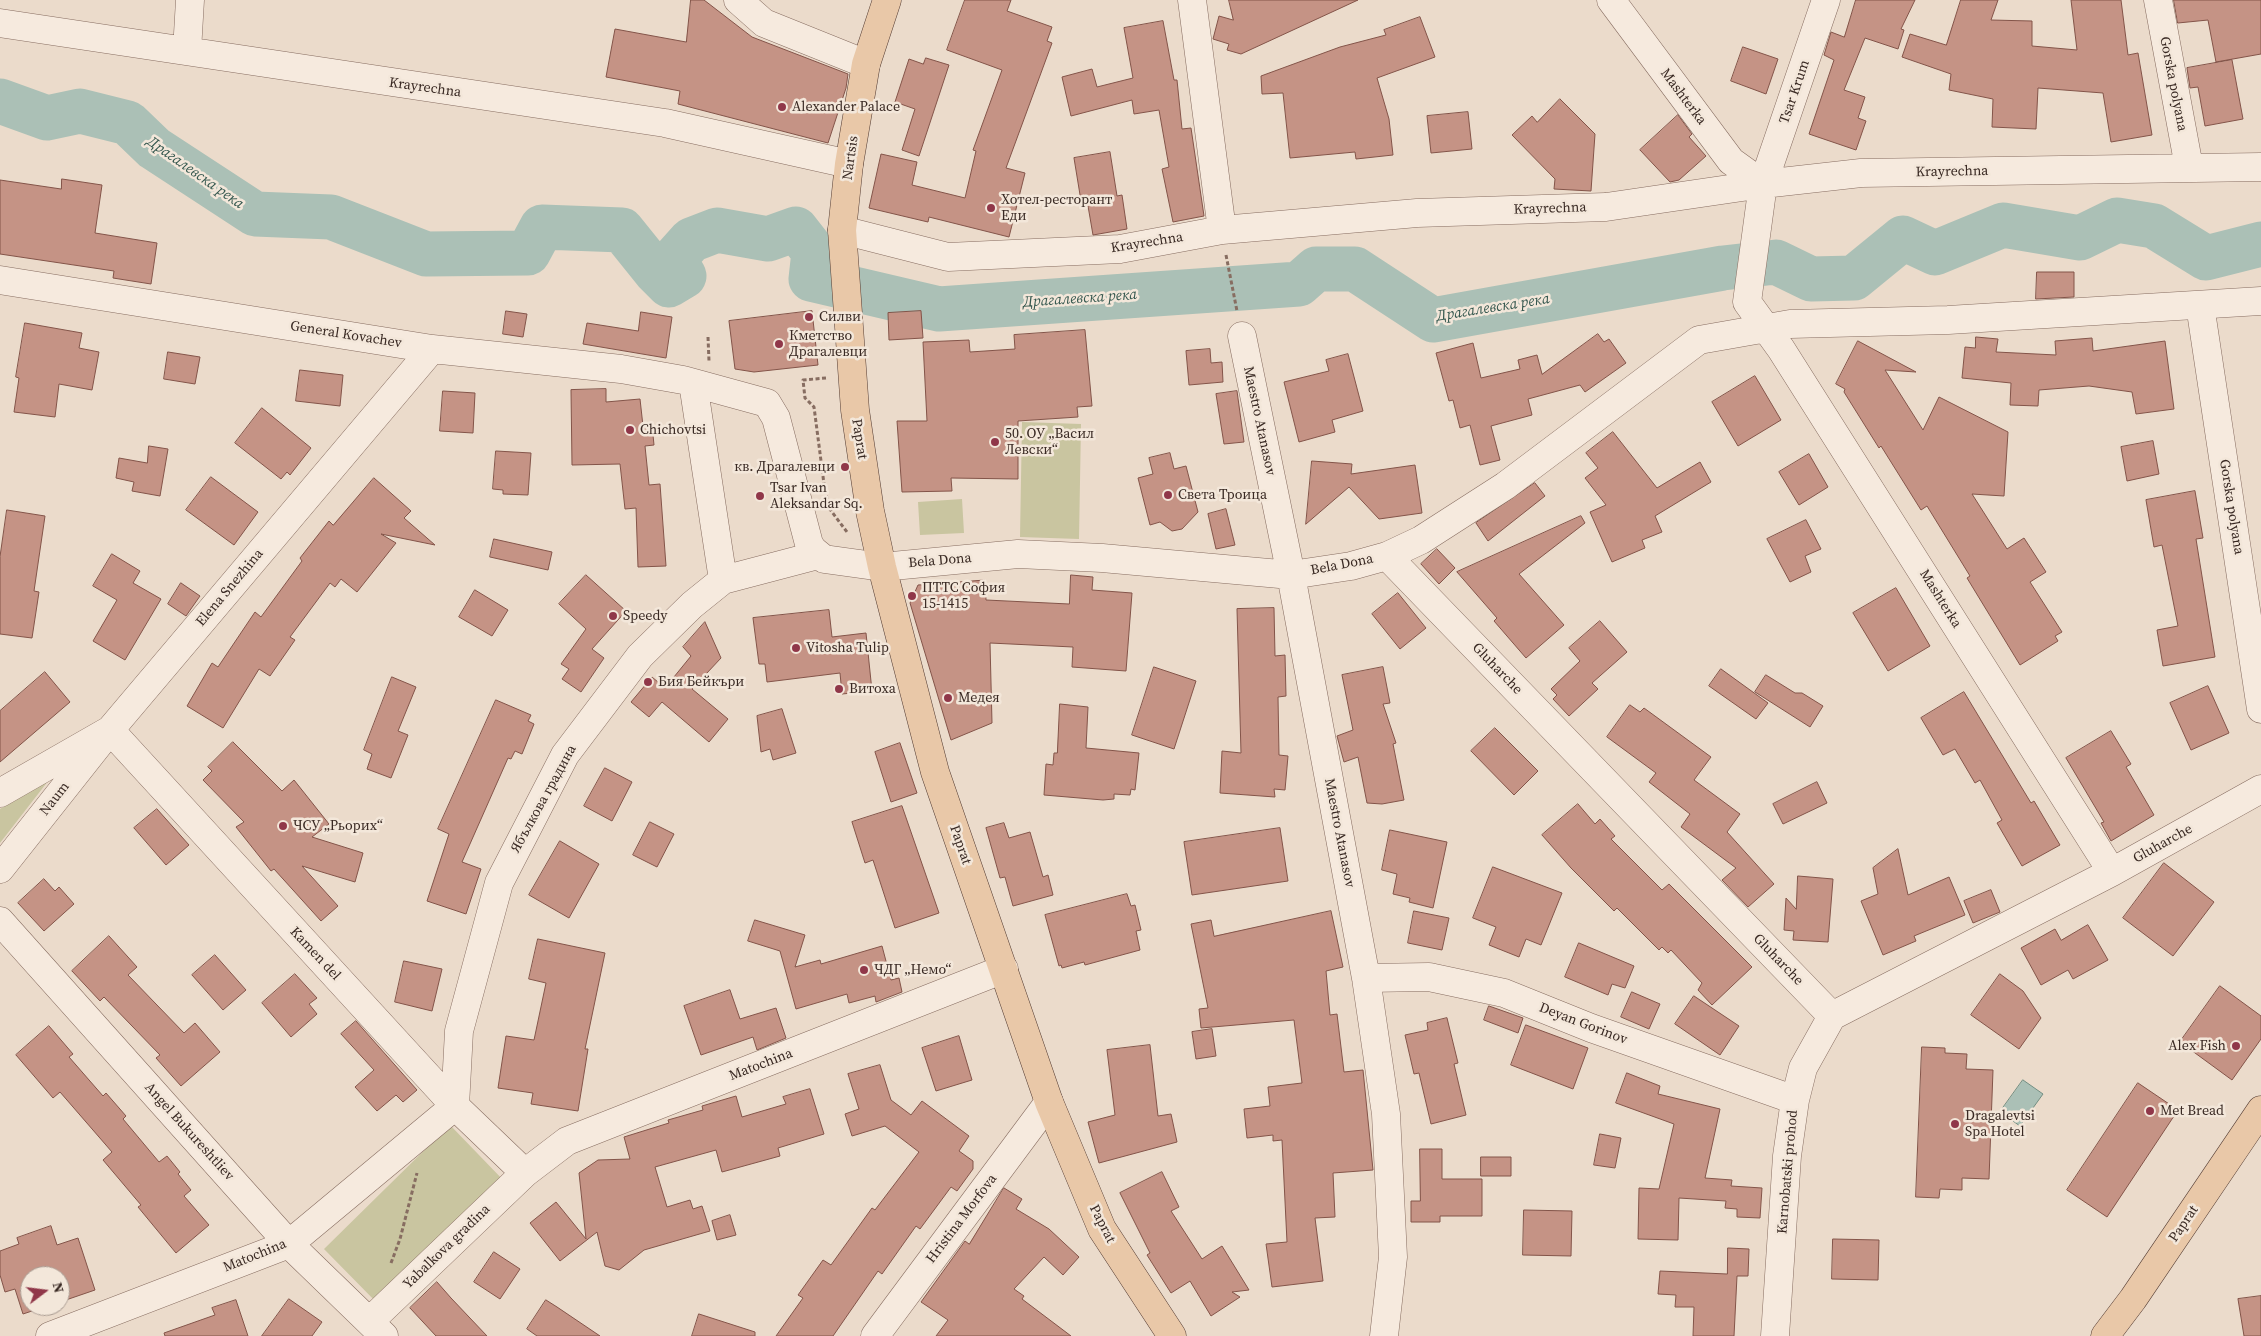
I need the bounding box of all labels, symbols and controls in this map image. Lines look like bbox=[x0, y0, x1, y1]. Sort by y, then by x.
street label: Gorska polyana bbox=[2156, 35, 2190, 133]
street label: Tsar Krum bbox=[1776, 58, 1814, 126]
street label: Mashterka bbox=[1656, 66, 1710, 128]
street label: Krayrechna bbox=[388, 75, 462, 101]
place label: Alexander Palace bbox=[792, 99, 900, 115]
marker: Alexander Palace bbox=[776, 101, 788, 113]
water label: Драгалевска река bbox=[143, 133, 247, 213]
street label: Nartsis bbox=[840, 135, 862, 181]
street label: Krayrechna bbox=[1915, 163, 1989, 181]
place label: Хотел-ресторант Еди bbox=[1001, 192, 1112, 224]
street label: Krayrechna bbox=[1513, 199, 1587, 219]
marker: Хотел-ресторант Еди bbox=[985, 202, 997, 214]
street label: Krayrechna bbox=[1110, 229, 1184, 257]
water label: Драгалевска река bbox=[1022, 286, 1138, 312]
water label: Драгалевска река bbox=[1435, 290, 1551, 326]
place label: Силви bbox=[819, 309, 861, 325]
marker: Силви bbox=[803, 311, 815, 323]
street label: General Kovachev bbox=[289, 318, 403, 352]
place label: Кметство Драгалевци bbox=[789, 328, 867, 361]
marker: Кметство Драгалевци bbox=[773, 338, 785, 350]
street label: Maestro Atanasov bbox=[1239, 365, 1279, 477]
street label: Paprat bbox=[848, 418, 870, 460]
place label: Chichovtsi bbox=[640, 422, 706, 438]
marker: Chichovtsi bbox=[624, 424, 636, 436]
place label: 50. ОУ „Васил Левски“ bbox=[1005, 426, 1094, 458]
marker: 50. ОУ „Васил Левски“ bbox=[989, 436, 1001, 448]
street label: Gorska polyana bbox=[2215, 458, 2247, 556]
place label: кв. Драгалевци bbox=[734, 459, 835, 475]
marker: кв. Драгалевци bbox=[839, 461, 851, 473]
place label: Tsar Ivan Aleksandar Sq. bbox=[770, 480, 863, 512]
place label: Света Троица bbox=[1178, 487, 1267, 503]
marker: Света Троица bbox=[1162, 489, 1174, 501]
marker: Tsar Ivan Aleksandar Sq. bbox=[754, 490, 766, 502]
street label: Elena Snezhina bbox=[193, 546, 267, 630]
street label: Bela Dona bbox=[908, 550, 972, 572]
street label: Bela Dona bbox=[1309, 551, 1375, 579]
street label: Mashterka bbox=[1915, 567, 1965, 631]
place label: ПТТС София 15-1415 bbox=[922, 580, 1005, 612]
marker: ПТТС София 15-1415 bbox=[906, 590, 918, 602]
place label: Speedy bbox=[623, 608, 667, 624]
marker: Speedy bbox=[607, 610, 619, 622]
place label: Vitosha Tulip bbox=[806, 640, 889, 656]
street label: Gluharche bbox=[1468, 640, 1526, 698]
marker: Vitosha Tulip bbox=[790, 642, 802, 654]
place label: Бия Бейкъри bbox=[658, 674, 744, 690]
marker: Бия Бейкъри bbox=[642, 676, 654, 688]
place label: Витоха bbox=[849, 681, 896, 697]
marker: Витоха bbox=[833, 683, 845, 695]
place label: Медея bbox=[958, 690, 1000, 706]
marker: Медея bbox=[942, 692, 954, 704]
street label: Ябълкова градина bbox=[507, 742, 581, 856]
street label: Maestro Atanasov bbox=[1320, 777, 1358, 889]
street label: Naum bbox=[37, 779, 73, 819]
place label: ЧСУ „Рьорих“ bbox=[293, 818, 383, 834]
marker: ЧСУ „Рьорих“ bbox=[277, 820, 289, 832]
street label: Gluharche bbox=[2130, 821, 2196, 867]
street label: Paprat bbox=[945, 823, 975, 867]
street label: Kamen del bbox=[286, 924, 344, 984]
street label: Gluharche bbox=[1749, 931, 1807, 989]
place label: ЧДГ „Немо“ bbox=[874, 962, 951, 978]
marker: ЧДГ „Немо“ bbox=[858, 964, 870, 976]
street label: Deyan Gorinov bbox=[1536, 999, 1630, 1049]
place label: Alex Fish bbox=[2168, 1038, 2226, 1054]
marker: Alex Fish bbox=[2230, 1040, 2242, 1052]
street label: Matochina bbox=[727, 1045, 795, 1085]
street label: Angel Bukureshtliev bbox=[141, 1080, 237, 1184]
place label: Met Bread bbox=[2160, 1103, 2224, 1119]
marker: Met Bread bbox=[2144, 1105, 2156, 1117]
place label: Dragalevtsi Spa Hotel bbox=[1965, 1108, 2035, 1140]
street label: Karnobatski prohod bbox=[1774, 1109, 1802, 1235]
marker: Dragalevtsi Spa Hotel bbox=[1949, 1118, 1961, 1130]
street label: Hristina Morfova bbox=[923, 1171, 1001, 1267]
street label: Yabalkova gradina bbox=[400, 1201, 494, 1293]
street label: Paprat bbox=[1085, 1202, 1119, 1246]
street label: Paprat bbox=[2166, 1202, 2202, 1246]
street label: Matochina bbox=[221, 1236, 289, 1276]
north arrow bbox=[20, 1266, 70, 1316]
text: N bbox=[48, 1280, 70, 1295]

